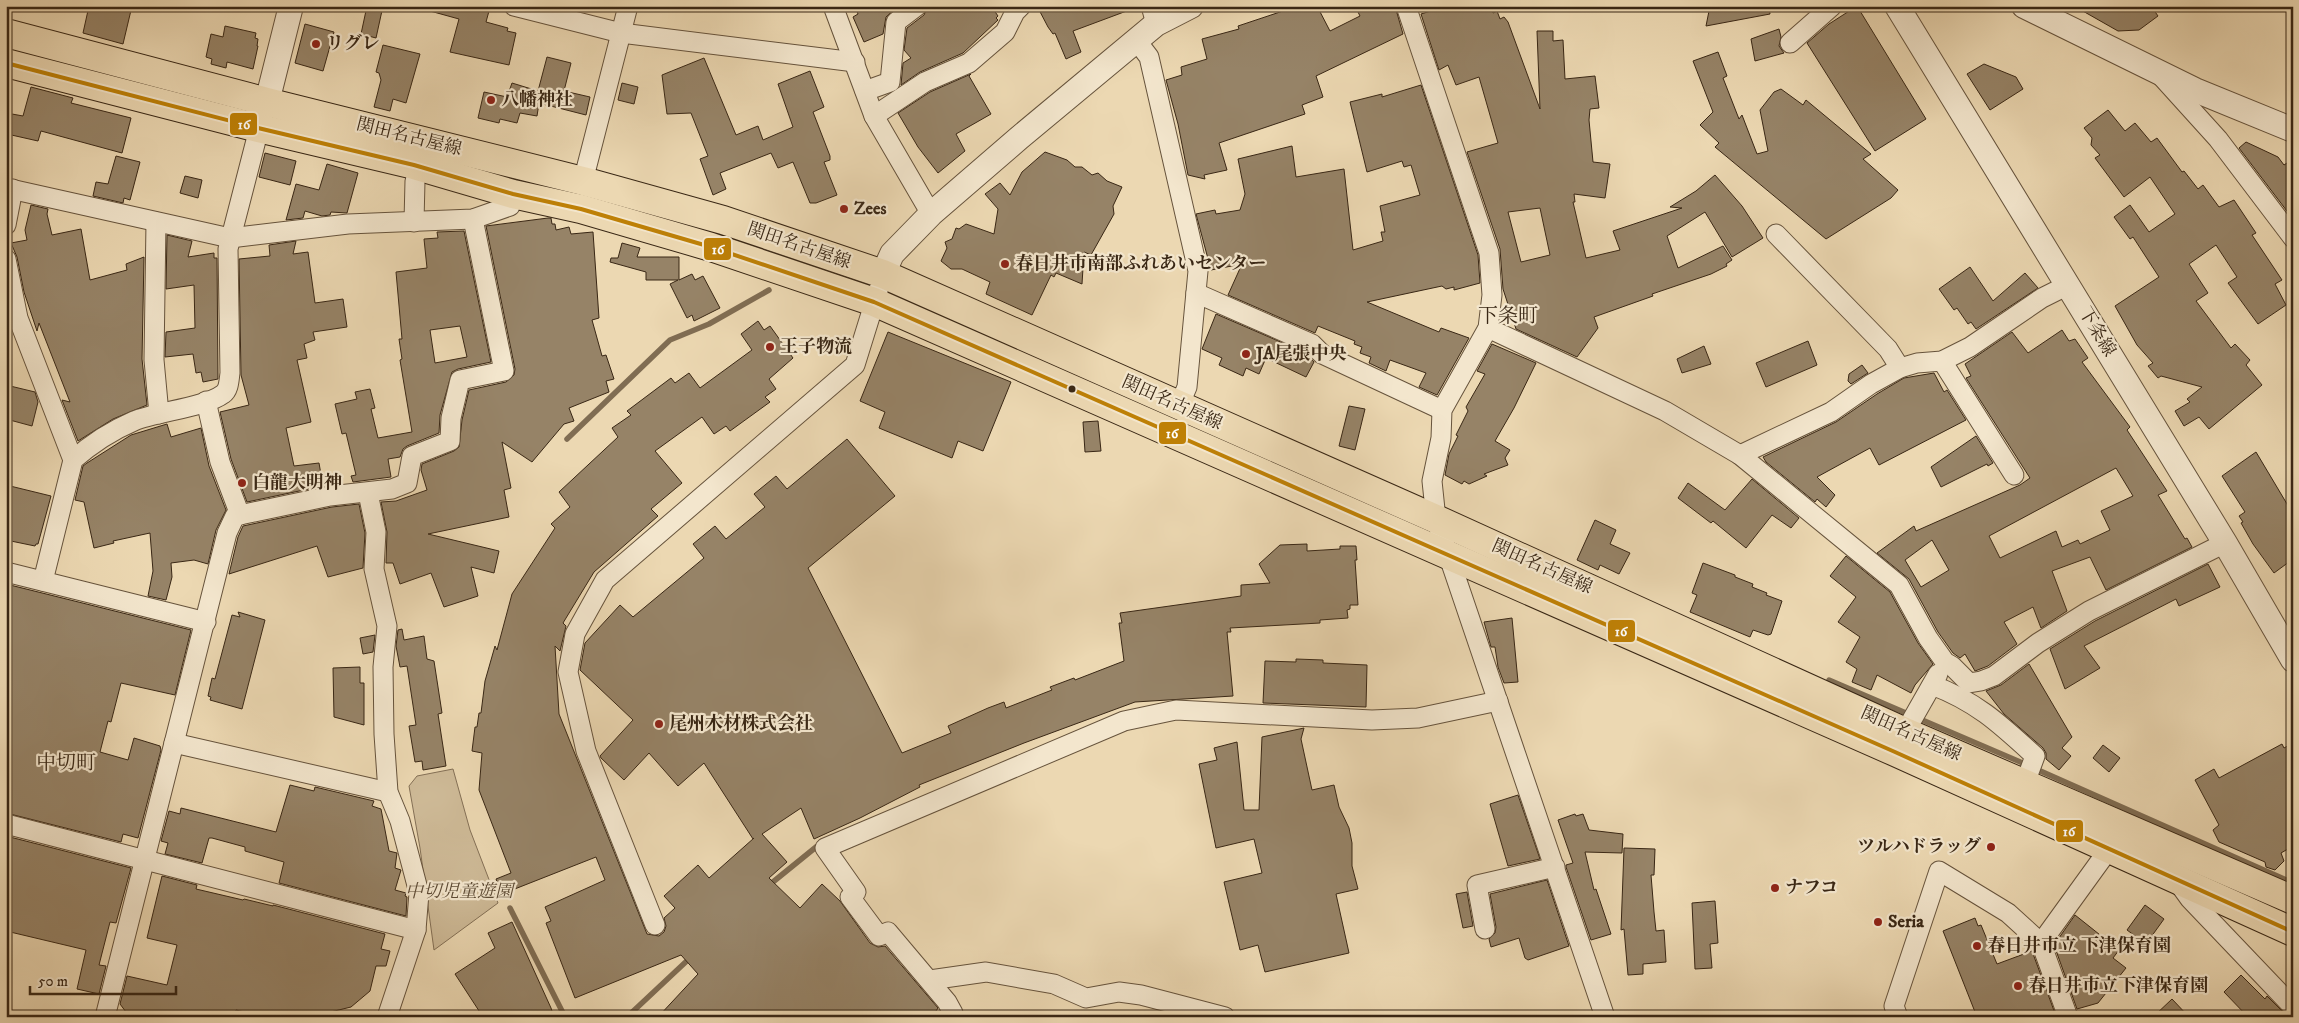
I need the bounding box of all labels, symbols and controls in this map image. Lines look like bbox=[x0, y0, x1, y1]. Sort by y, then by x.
place label: リグレ bbox=[326, 33, 380, 55]
marker: リグレ bbox=[310, 38, 322, 50]
place label: 八幡神社 bbox=[501, 89, 573, 111]
marker: 八幡神社 bbox=[485, 94, 497, 106]
line badge: 16 bbox=[229, 112, 258, 136]
street label: 関田名古屋線 bbox=[354, 113, 464, 161]
text: 16 bbox=[238, 116, 251, 134]
place label: Zees bbox=[854, 198, 886, 220]
marker: Zees bbox=[838, 203, 850, 215]
street label: 関田名古屋線 bbox=[744, 218, 854, 274]
line badge: 16 bbox=[703, 237, 732, 261]
text: 16 bbox=[712, 241, 725, 259]
place label: 春日井市南部ふれあいセンター bbox=[1015, 253, 1266, 275]
marker: 春日井市南部ふれあいセンター bbox=[999, 258, 1011, 270]
street label: 下条線 bbox=[2074, 303, 2120, 361]
district label: 下条町 bbox=[1478, 304, 1538, 329]
place label: 王子物流 bbox=[780, 336, 852, 358]
marker: 王子物流 bbox=[764, 341, 776, 353]
place label: JA尾張中央 bbox=[1254, 343, 1346, 365]
marker: JA尾張中央 bbox=[1240, 348, 1252, 360]
street label: 関田名古屋線 bbox=[1118, 371, 1226, 435]
unlabelled marker bbox=[1067, 384, 1077, 394]
line badge: 16 bbox=[1158, 421, 1187, 445]
text: 16 bbox=[1166, 425, 1179, 443]
place label: 白龍大明神 bbox=[252, 472, 342, 494]
marker: 白龍大明神 bbox=[236, 477, 248, 489]
street label: 関田名古屋線 bbox=[1488, 535, 1596, 599]
line badge: 16 bbox=[1607, 619, 1636, 643]
text: 16 bbox=[1615, 623, 1628, 641]
street label: 関田名古屋線 bbox=[1857, 702, 1965, 766]
place label: 尾州木材株式会社 bbox=[669, 713, 813, 735]
marker: 尾州木材株式会社 bbox=[653, 718, 665, 730]
district label: 中切町 bbox=[36, 751, 96, 776]
line badge: 16 bbox=[2055, 819, 2084, 843]
text: 16 bbox=[2063, 823, 2076, 841]
place label: ツルハドラッグ bbox=[1857, 836, 1981, 858]
marker: ツルハドラッグ bbox=[1985, 841, 1997, 853]
place label: ナフコ bbox=[1785, 877, 1838, 899]
park label: 中切児童遊園 bbox=[405, 881, 516, 903]
marker: ナフコ bbox=[1769, 882, 1781, 894]
place label: Seria bbox=[1888, 911, 1924, 933]
marker: Seria bbox=[1872, 916, 1884, 928]
place label: 春日井市立 下津保育園 bbox=[1987, 935, 2171, 957]
marker: 春日井市立 下津保育園 bbox=[1971, 940, 1983, 952]
scale bar bbox=[30, 963, 176, 995]
text: 50 m bbox=[38, 972, 68, 991]
place label: 春日井市立下津保育園 bbox=[2028, 975, 2208, 997]
marker: 春日井市立下津保育園 bbox=[2012, 980, 2024, 992]

